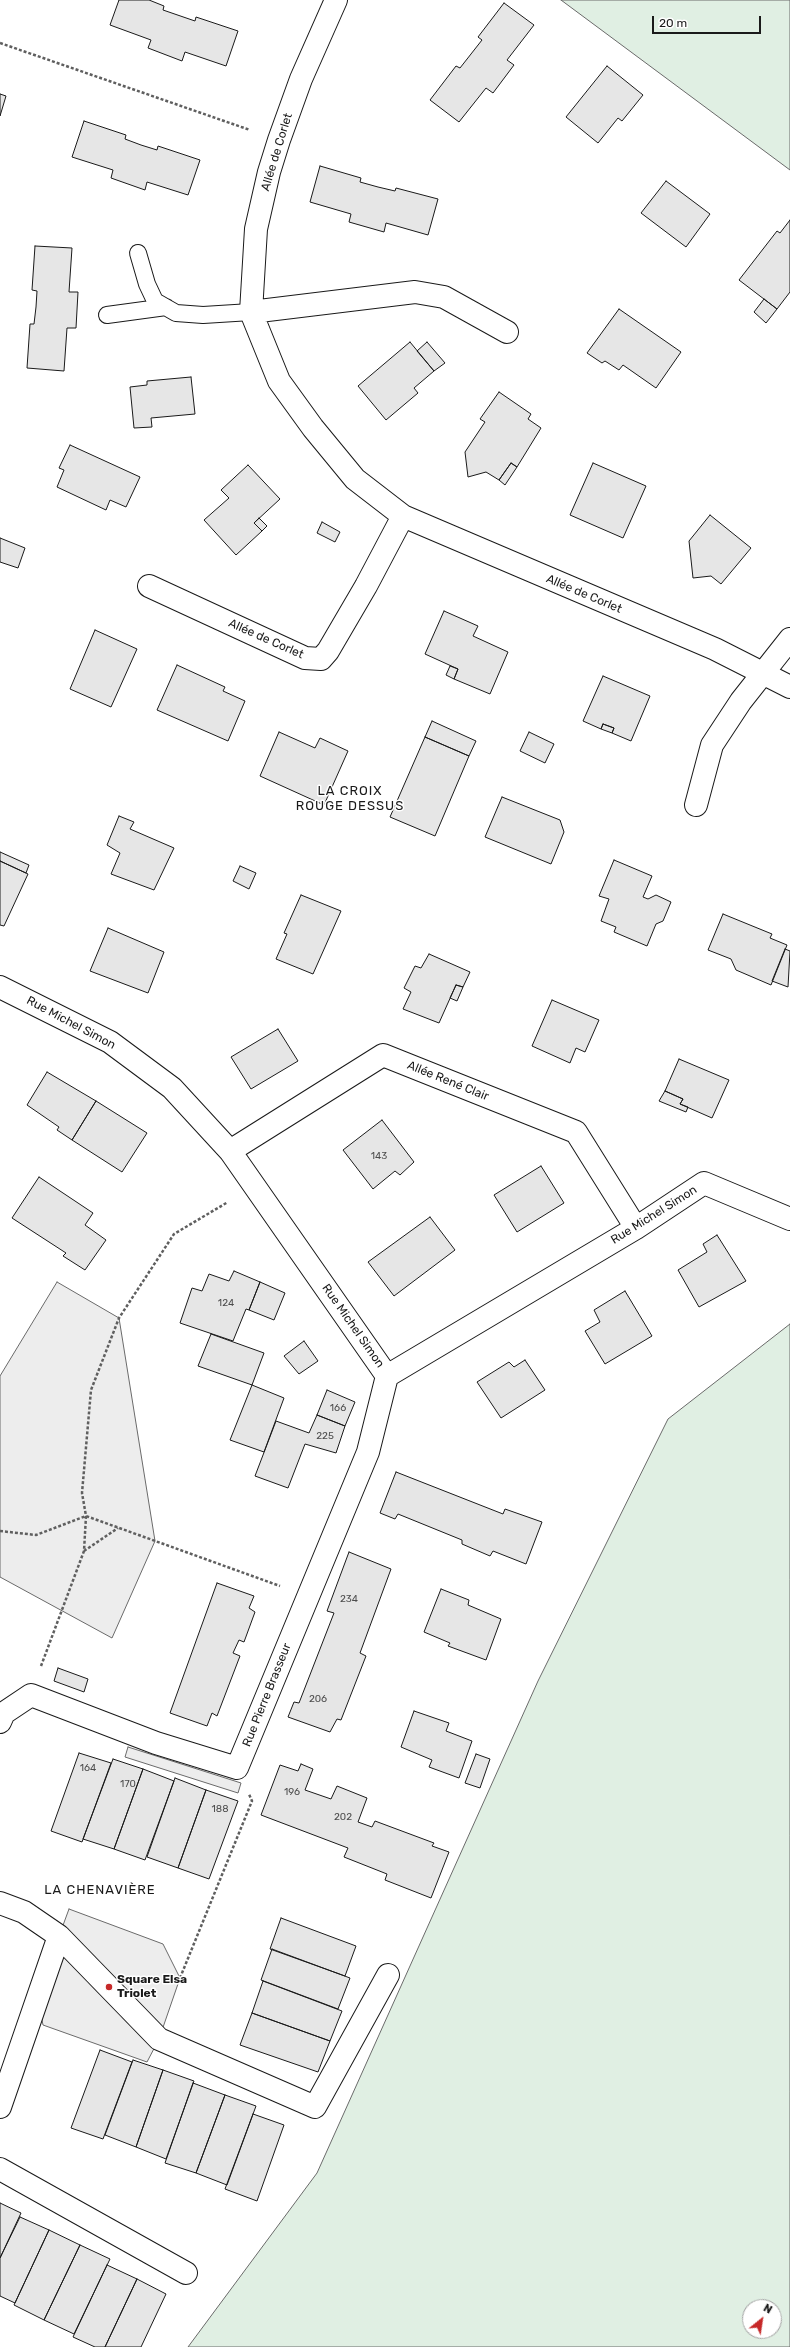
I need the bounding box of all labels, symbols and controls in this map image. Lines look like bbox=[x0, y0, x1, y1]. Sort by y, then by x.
scale bar bbox=[654, 8, 763, 34]
text: 20 m bbox=[659, 16, 687, 30]
street label: Allée de Corlet bbox=[258, 111, 296, 193]
street label: Allée de Corlet bbox=[544, 572, 624, 616]
street label: Allée de Corlet bbox=[226, 616, 306, 662]
district label: LA CROIX ROUGE DESSUS bbox=[296, 783, 404, 814]
street label: Rue Michel Simon bbox=[24, 993, 118, 1053]
street label: Allée René Clair bbox=[405, 1058, 491, 1104]
house number: 143 bbox=[371, 1150, 387, 1162]
street label: Rue Michel Simon bbox=[608, 1183, 700, 1247]
street label: Rue Michel Simon bbox=[319, 1281, 387, 1371]
house number: 124 bbox=[218, 1297, 234, 1309]
house number: 166 bbox=[330, 1402, 346, 1414]
house number: 225 bbox=[316, 1430, 334, 1442]
house number: 234 bbox=[340, 1593, 358, 1605]
street label: Rue Pierre Brasseur bbox=[240, 1641, 294, 1749]
house number: 206 bbox=[309, 1693, 327, 1705]
house number: 164 bbox=[80, 1762, 96, 1774]
house number: 170 bbox=[120, 1778, 136, 1790]
house number: 196 bbox=[284, 1786, 300, 1798]
house number: 188 bbox=[212, 1803, 228, 1815]
house number: 202 bbox=[334, 1811, 352, 1823]
district label: LA CHENAVIÈRE bbox=[44, 1882, 156, 1898]
place label: Square Elsa Triolet bbox=[117, 1973, 187, 2001]
marker: Square Elsa Triolet bbox=[104, 1982, 114, 1992]
north arrow bbox=[742, 2299, 782, 2339]
text: N bbox=[761, 2301, 774, 2317]

